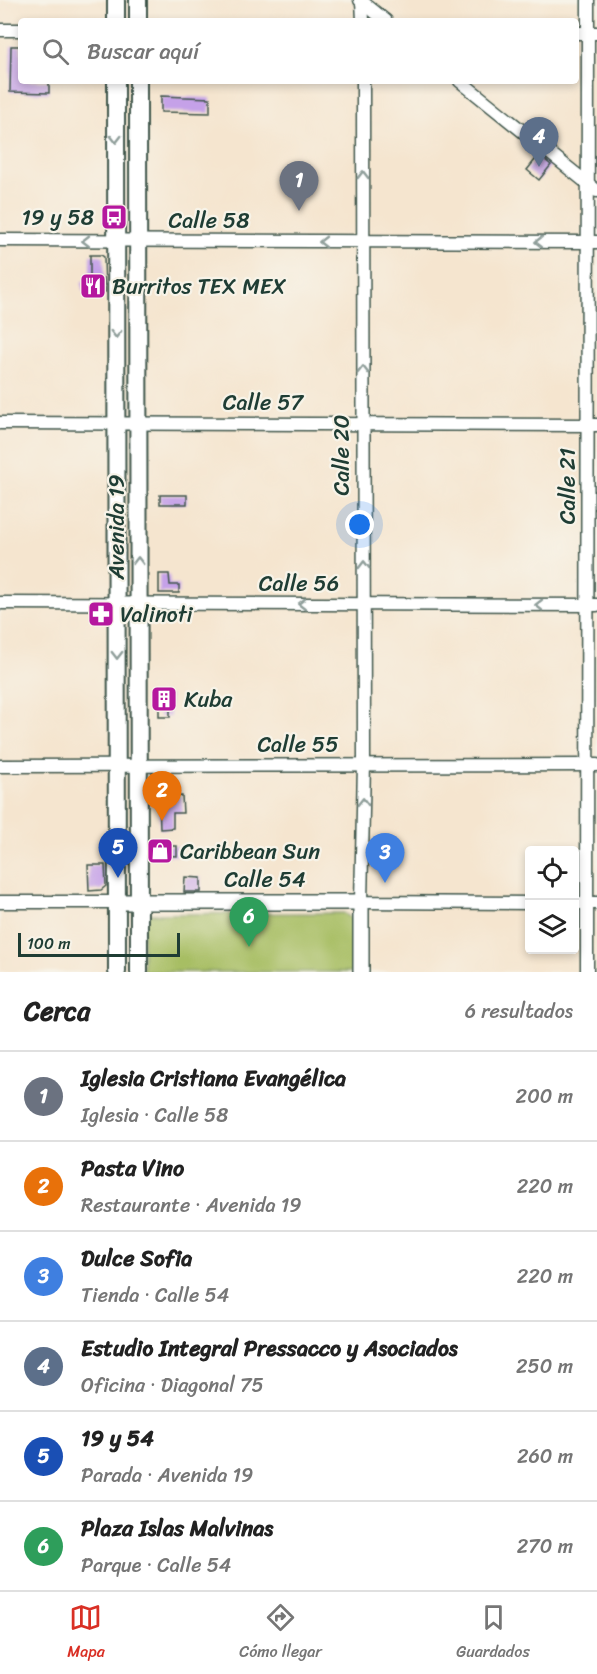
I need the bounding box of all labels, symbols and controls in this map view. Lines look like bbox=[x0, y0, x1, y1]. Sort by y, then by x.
search box bbox=[18, 18, 579, 84]
text: Buscar aquí bbox=[87, 32, 199, 71]
icon: search bbox=[39, 35, 72, 68]
pin: 4 bbox=[520, 118, 558, 167]
one-way arrow bbox=[110, 135, 122, 144]
pin: 1 bbox=[280, 162, 318, 211]
one-way arrow bbox=[357, 170, 369, 179]
place label: 19 y 58 bbox=[21, 198, 94, 237]
street label: Calle 58 bbox=[168, 201, 250, 240]
bus stop icon: 19 y 58 bbox=[99, 202, 129, 232]
one-way arrow bbox=[81, 235, 90, 247]
one-way arrow bbox=[318, 236, 327, 248]
one-way arrow bbox=[534, 236, 543, 248]
place label: Burritos TEX MEX bbox=[112, 267, 287, 306]
restaurant icon: Burritos TEX MEX bbox=[78, 271, 108, 301]
one-way arrow bbox=[110, 330, 122, 339]
one-way arrow bbox=[357, 365, 369, 374]
street label: Calle 57 bbox=[223, 383, 305, 422]
street label: Calle 20 bbox=[322, 415, 361, 495]
street label: Calle 21 bbox=[548, 448, 587, 524]
street label: Avenida 19 bbox=[97, 474, 136, 581]
your location bbox=[345, 510, 374, 539]
one-way arrow bbox=[132, 556, 144, 565]
one-way arrow bbox=[358, 560, 370, 569]
street label: Calle 56 bbox=[259, 564, 339, 603]
place label: Valinoti bbox=[120, 595, 194, 634]
one-way arrow bbox=[297, 598, 306, 610]
pharmacy icon: Valinoti bbox=[86, 599, 116, 629]
one-way arrow bbox=[534, 599, 543, 611]
one-way arrow bbox=[111, 651, 123, 660]
place label: Kuba bbox=[184, 680, 233, 719]
building icon: Kuba bbox=[149, 684, 179, 714]
street label: Calle 55 bbox=[257, 725, 339, 764]
pin: 2 bbox=[142, 772, 182, 821]
one-way arrow bbox=[357, 797, 370, 806]
pin: 5 bbox=[98, 828, 138, 878]
place label: Caribbean Sun bbox=[180, 832, 320, 871]
pin: 3 bbox=[366, 834, 404, 883]
shop icon: Caribbean Sun bbox=[145, 836, 175, 866]
map controls bbox=[525, 846, 579, 954]
button: locate bbox=[525, 846, 579, 900]
street label: Calle 54 bbox=[224, 860, 306, 899]
pin: 6 bbox=[230, 898, 268, 947]
button: layers bbox=[525, 900, 579, 954]
text: 100 m bbox=[27, 929, 71, 958]
scale bar bbox=[18, 930, 180, 958]
text: Cerca bbox=[24, 988, 90, 1034]
text: 6 resultados bbox=[465, 994, 573, 1029]
text: Iglesia Cristiana Evangélica bbox=[81, 1059, 346, 1098]
text: 1 bbox=[39, 1079, 48, 1114]
text: 200 m bbox=[516, 1079, 573, 1114]
text: Iglesia · Calle 58 bbox=[81, 1098, 228, 1133]
text: Pasta Vino bbox=[81, 1149, 184, 1188]
text: 2 bbox=[38, 1169, 49, 1204]
text: 220 m bbox=[517, 1169, 573, 1204]
text: Restaurante · Avenida 19 bbox=[81, 1188, 302, 1223]
text: Dulce Sofia bbox=[81, 1239, 192, 1278]
text: 3 bbox=[38, 1259, 49, 1294]
text: 220 m bbox=[517, 1259, 573, 1294]
text: Tienda · Calle 54 bbox=[81, 1278, 229, 1313]
text: Estudio Integral Pressacco y Asociados bbox=[81, 1329, 458, 1368]
text: 4 bbox=[37, 1349, 50, 1384]
text: 250 m bbox=[516, 1349, 573, 1384]
text: Oficina · Diagonal 75 bbox=[81, 1368, 264, 1403]
text: 19 y 54 bbox=[81, 1419, 154, 1458]
text: 5 bbox=[37, 1439, 50, 1474]
text: 260 m bbox=[517, 1439, 573, 1474]
text: Parada · Avenida 19 bbox=[81, 1458, 253, 1493]
text: Plaza Islas Malvinas bbox=[81, 1509, 273, 1548]
text: 6 bbox=[38, 1529, 49, 1564]
text: 270 m bbox=[517, 1529, 573, 1564]
text: Parque · Calle 54 bbox=[81, 1548, 231, 1583]
tab: Mapa bbox=[67, 1601, 105, 1666]
tab: Cómo llegar bbox=[239, 1601, 322, 1666]
tab: Guardados bbox=[456, 1601, 530, 1666]

